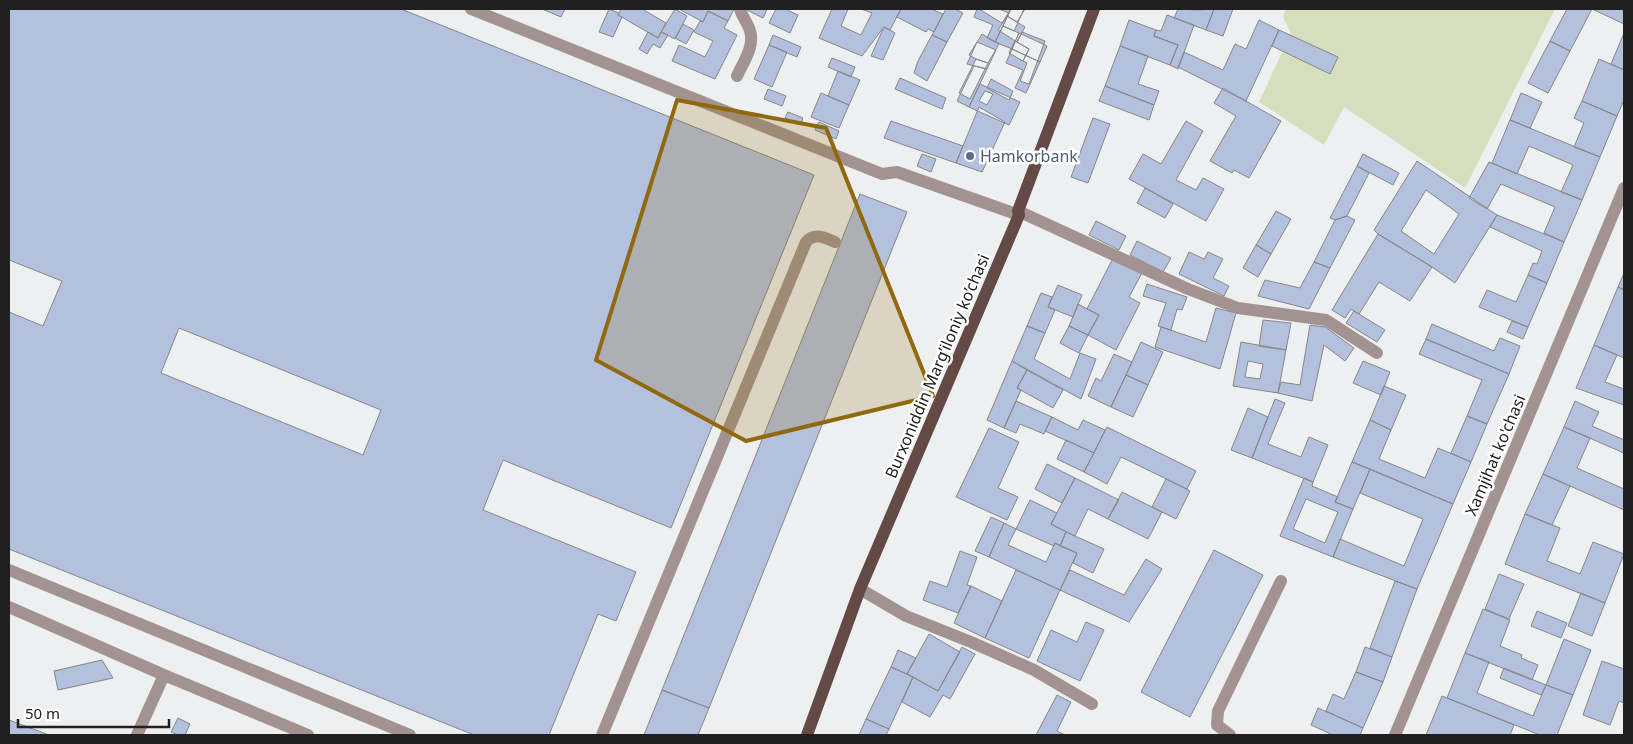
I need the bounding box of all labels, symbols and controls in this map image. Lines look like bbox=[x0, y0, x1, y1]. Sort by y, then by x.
place label: Hamkorbank bbox=[980, 145, 1078, 167]
marker: Hamkorbank bbox=[964, 150, 976, 162]
street label: Burxoniddin Marg’iloniy ko’chasi bbox=[880, 250, 994, 482]
street label: Xamjihat ko'chasi bbox=[1460, 391, 1530, 519]
scale bar bbox=[18, 696, 169, 728]
text: 50 m bbox=[25, 703, 60, 723]

